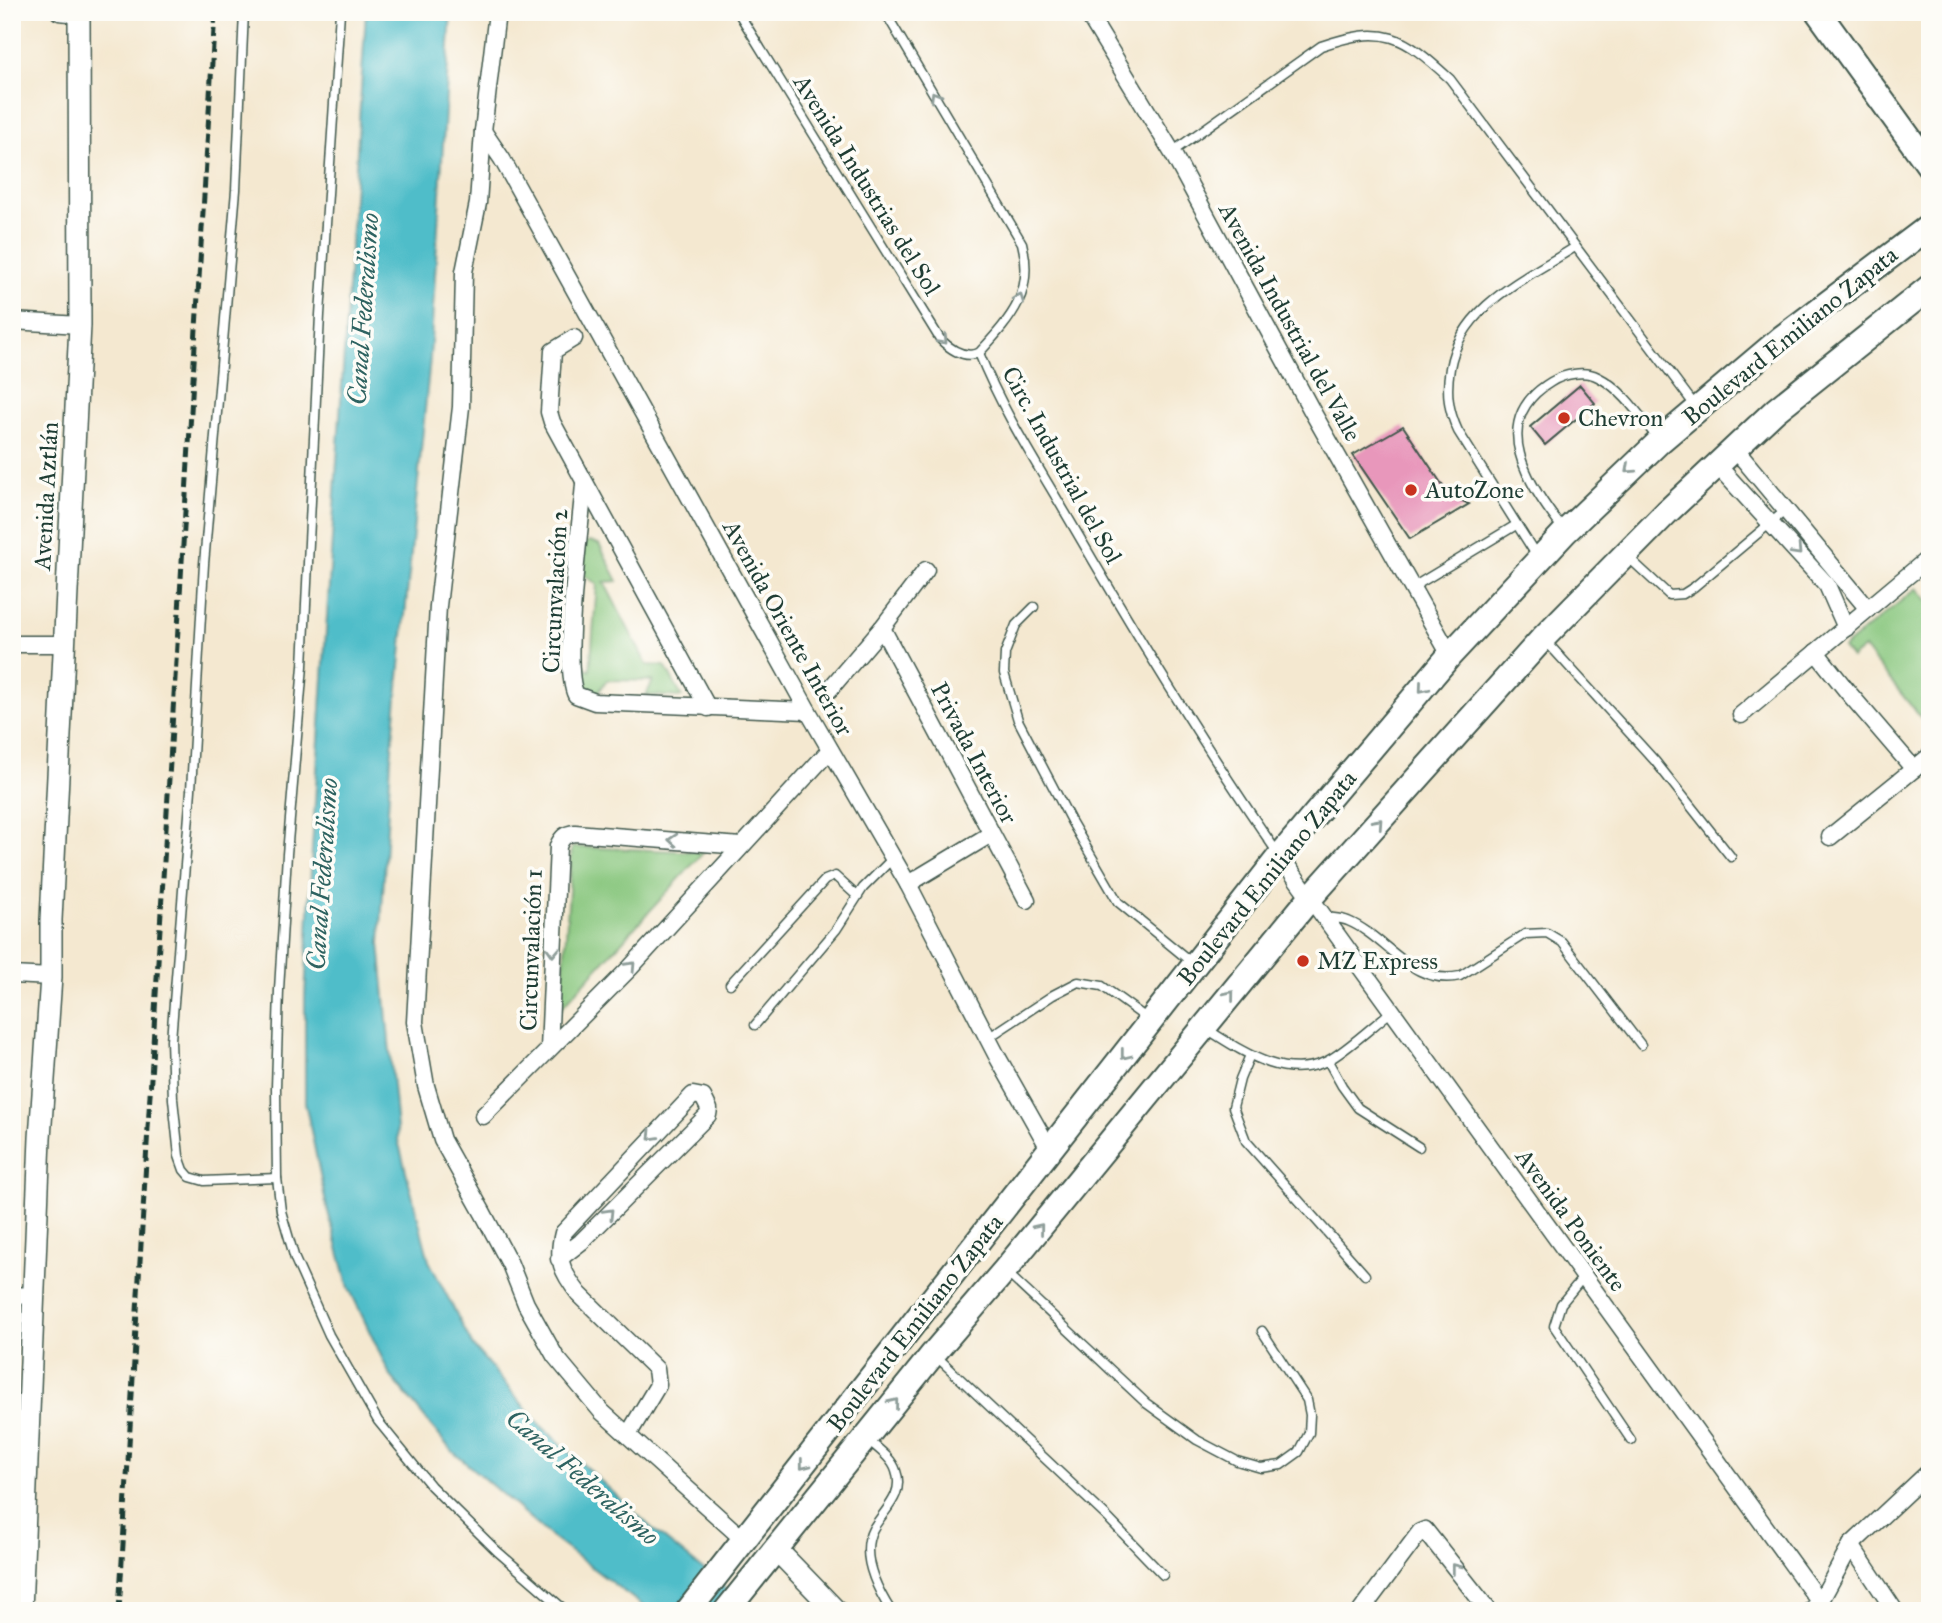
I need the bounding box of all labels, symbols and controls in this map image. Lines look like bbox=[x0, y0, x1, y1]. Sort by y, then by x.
street label: Avenida Industrias del Sol bbox=[786, 68, 947, 301]
one-way arrow bbox=[931, 90, 944, 103]
street label: Avenida Industrial del Valle bbox=[1212, 197, 1368, 446]
water label: Canal Federalismo bbox=[340, 212, 386, 406]
street label: Boulevard Emiliano Zapata bbox=[1676, 239, 1904, 432]
one-way arrow bbox=[1011, 293, 1025, 305]
one-way arrow bbox=[935, 332, 947, 345]
street label: Circ. Industrial del Sol bbox=[995, 361, 1129, 569]
place label: Chevron bbox=[1578, 403, 1663, 433]
marker: Chevron bbox=[1556, 410, 1572, 426]
street label: Avenida Aztlán bbox=[27, 421, 65, 572]
one-way arrow bbox=[1625, 461, 1638, 474]
place label: AutoZone bbox=[1424, 475, 1524, 505]
marker: AutoZone bbox=[1403, 482, 1419, 498]
street label: Circunvalación 2 bbox=[536, 508, 574, 674]
street label: Avenida Oriente Interior bbox=[716, 514, 860, 741]
one-way arrow bbox=[1789, 543, 1802, 556]
street label: Privada Interior bbox=[924, 677, 1024, 829]
one-way arrow bbox=[1419, 679, 1431, 692]
street label: Boulevard Emiliano Zapata bbox=[1171, 764, 1364, 992]
water label: Canal Federalismo bbox=[299, 777, 345, 971]
one-way arrow bbox=[1370, 818, 1382, 831]
one-way arrow bbox=[667, 833, 678, 848]
street label: Circunvalación 1 bbox=[513, 868, 549, 1032]
one-way arrow bbox=[546, 946, 561, 957]
place label: MZ Express bbox=[1317, 946, 1438, 976]
marker: MZ Express bbox=[1295, 953, 1311, 969]
one-way arrow bbox=[623, 961, 636, 974]
one-way arrow bbox=[1221, 991, 1234, 1003]
one-way arrow bbox=[1121, 1047, 1134, 1060]
one-way arrow bbox=[648, 1128, 661, 1141]
street label: Avenida Poniente bbox=[1508, 1142, 1633, 1297]
street label: Boulevard Emiliano Zapata bbox=[821, 1207, 1010, 1438]
one-way arrow bbox=[601, 1208, 614, 1221]
one-way arrow bbox=[1031, 1224, 1044, 1236]
one-way arrow bbox=[885, 1399, 898, 1411]
water label: Canal Federalismo bbox=[500, 1402, 666, 1552]
one-way arrow bbox=[799, 1458, 812, 1470]
one-way arrow bbox=[1451, 1563, 1464, 1576]

